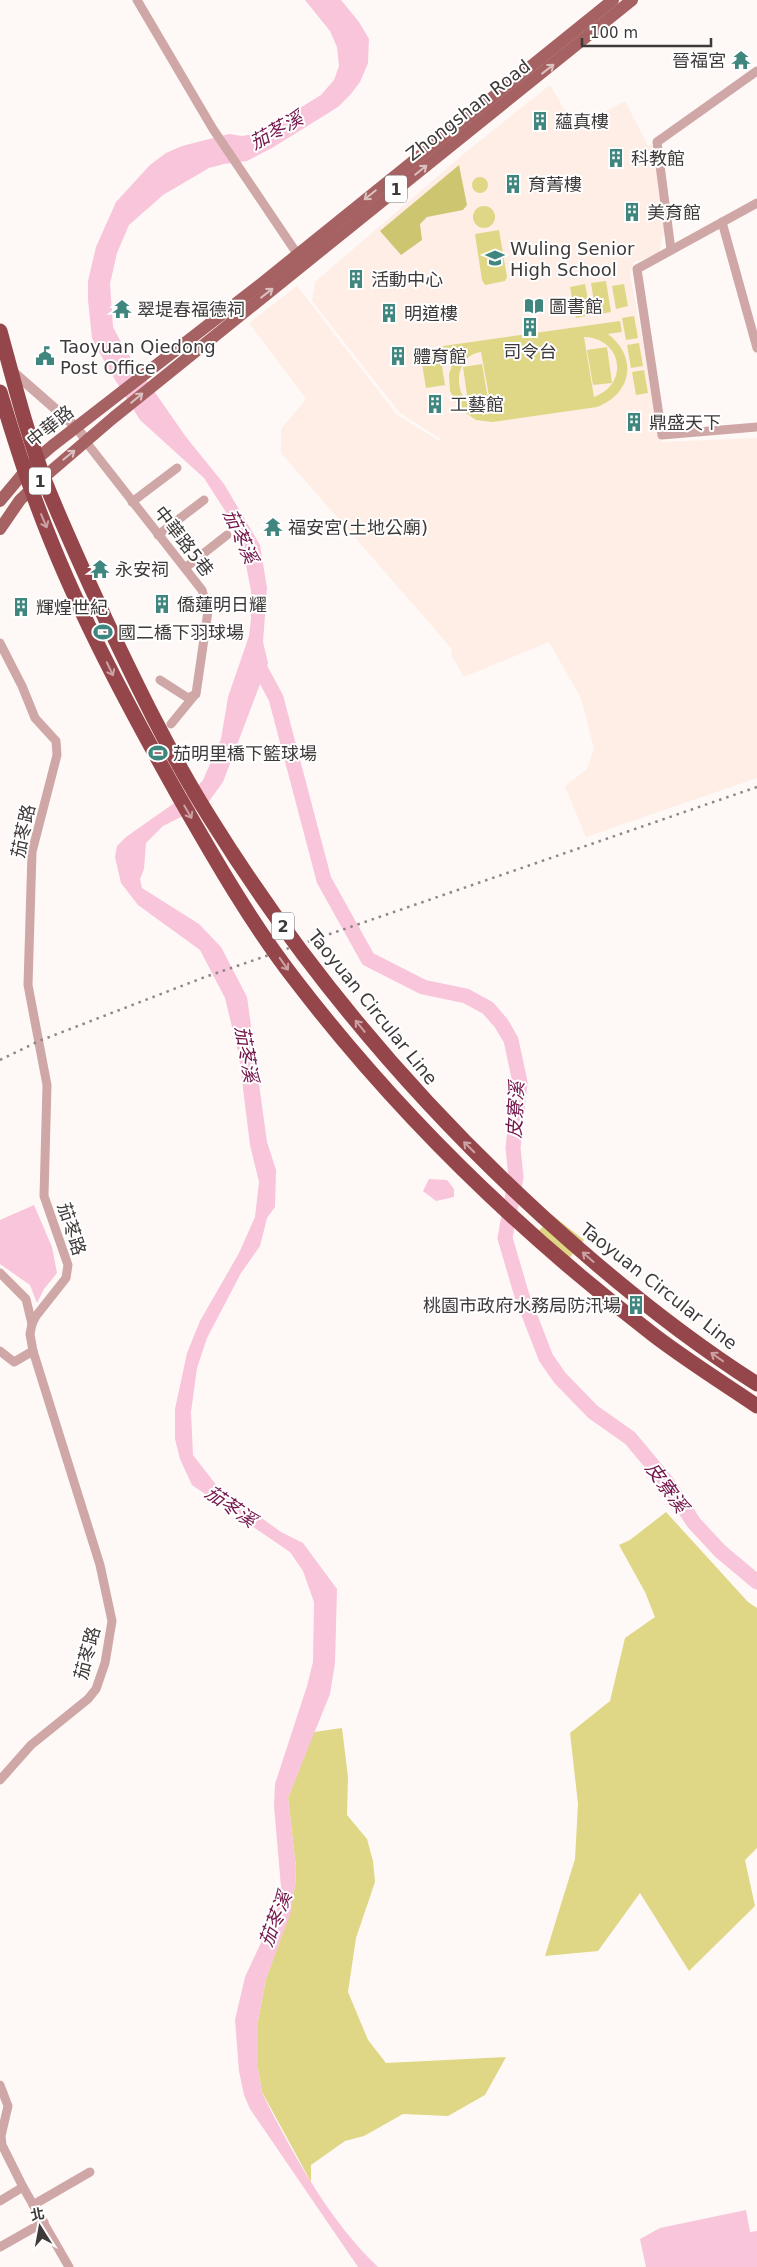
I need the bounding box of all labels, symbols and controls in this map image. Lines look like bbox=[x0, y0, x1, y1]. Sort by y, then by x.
scale bar bbox=[582, 15, 711, 47]
text: 100 m bbox=[590, 24, 638, 42]
temple icon: 晉福宮 bbox=[730, 49, 752, 71]
place label: 晉福宮 bbox=[672, 50, 726, 71]
street label: Zhongshan Road bbox=[402, 55, 534, 165]
one-way arrow bbox=[541, 63, 554, 74]
water label: 茄苳溪 bbox=[246, 105, 309, 153]
building icon: 蘊真樓 bbox=[529, 110, 551, 132]
place label: 蘊真樓 bbox=[555, 111, 609, 132]
building icon: 科教館 bbox=[605, 147, 627, 169]
place label: 科教館 bbox=[631, 148, 685, 169]
one-way arrow bbox=[414, 164, 427, 175]
building icon: 育菁樓 bbox=[502, 173, 524, 195]
place label: 育菁樓 bbox=[528, 174, 582, 195]
road number: 1 bbox=[385, 175, 407, 202]
one-way arrow bbox=[364, 189, 377, 200]
building icon: 美育館 bbox=[621, 201, 643, 223]
place label: 美育館 bbox=[647, 202, 701, 223]
place label: Wuling Senior High School bbox=[510, 238, 635, 280]
school or university icon: Wuling Senior High School bbox=[484, 247, 506, 269]
building icon: 活動中心 bbox=[345, 268, 367, 290]
place label: 活動中心 bbox=[371, 269, 443, 290]
one-way arrow bbox=[260, 288, 273, 299]
library icon: 圖書館 bbox=[523, 295, 545, 317]
place label: 圖書館 bbox=[549, 296, 603, 317]
temple icon: 翠堤春福德祠 bbox=[111, 298, 133, 320]
place label: 翠堤春福德祠 bbox=[137, 299, 245, 320]
building icon: 明道樓 bbox=[378, 302, 400, 324]
place label: 明道樓 bbox=[404, 303, 458, 324]
building icon: 司令台 bbox=[519, 316, 541, 338]
place label: Taoyuan Qiedong Post Office bbox=[59, 336, 216, 378]
place label: 司令台 bbox=[503, 341, 557, 362]
public building icon: Taoyuan Qiedong Post Office bbox=[34, 345, 56, 367]
building icon: 體育館 bbox=[387, 345, 409, 367]
place label: 體育館 bbox=[413, 346, 467, 367]
one-way arrow bbox=[130, 393, 143, 404]
building icon: 工藝館 bbox=[424, 393, 446, 415]
place label: 工藝館 bbox=[450, 394, 504, 415]
street label: 中華路 bbox=[22, 401, 78, 451]
building icon: 鼎盛天下 bbox=[623, 411, 645, 433]
place label: 鼎盛天下 bbox=[649, 412, 721, 433]
one-way arrow bbox=[62, 450, 75, 461]
road number: 1 bbox=[29, 468, 51, 494]
street label: 中華路5巷 bbox=[150, 502, 218, 580]
water label: 茄苳溪 bbox=[219, 505, 264, 569]
one-way arrow bbox=[40, 512, 49, 528]
temple icon: 福安宮(土地公廟) bbox=[262, 516, 284, 538]
place label: 福安宮(土地公廟) bbox=[288, 517, 428, 538]
temple icon: 永安祠 bbox=[89, 558, 111, 580]
place label: 永安祠 bbox=[115, 559, 169, 580]
building icon: 僑蓮明日耀 bbox=[151, 593, 173, 615]
place label: 僑蓮明日耀 bbox=[177, 594, 267, 615]
building icon: 輝煌世紀 bbox=[10, 596, 32, 618]
place label: 輝煌世紀 bbox=[36, 597, 108, 618]
sports icon: 國二橋下羽球場 bbox=[92, 621, 114, 643]
place label: 國二橋下羽球場 bbox=[118, 622, 244, 643]
one-way arrow bbox=[106, 661, 115, 676]
sports icon: 茄明里橋下籃球場 bbox=[147, 742, 169, 764]
place label: 茄明里橋下籃球場 bbox=[173, 743, 317, 764]
street label: 茄苳路 bbox=[7, 802, 39, 860]
one-way arrow bbox=[183, 804, 193, 818]
road number: 2 bbox=[272, 912, 294, 939]
street label: Taoyuan Circular Line bbox=[304, 925, 442, 1089]
one-way arrow bbox=[279, 957, 289, 971]
one-way arrow bbox=[355, 1020, 366, 1033]
water label: 茄苳溪 bbox=[231, 1024, 263, 1087]
water label: 皮寮溪 bbox=[503, 1078, 528, 1139]
one-way arrow bbox=[463, 1141, 475, 1153]
street label: 茄苳路 bbox=[54, 1200, 90, 1258]
street label: Taoyuan Circular Line bbox=[576, 1218, 741, 1354]
one-way arrow bbox=[582, 1251, 595, 1263]
building icon: 桃園市政府水務局防汛場 bbox=[625, 1294, 647, 1316]
place label: 桃園市政府水務局防汛場 bbox=[423, 1295, 621, 1316]
one-way arrow bbox=[711, 1351, 724, 1362]
water label: 皮寮溪 bbox=[641, 1457, 694, 1519]
water label: 茄苳溪 bbox=[201, 1481, 263, 1533]
street label: 茄苳路 bbox=[70, 1624, 104, 1682]
water label: 茄苳溪 bbox=[255, 1886, 297, 1950]
north arrow bbox=[15, 2202, 65, 2252]
text: 北 bbox=[29, 2205, 46, 2223]

